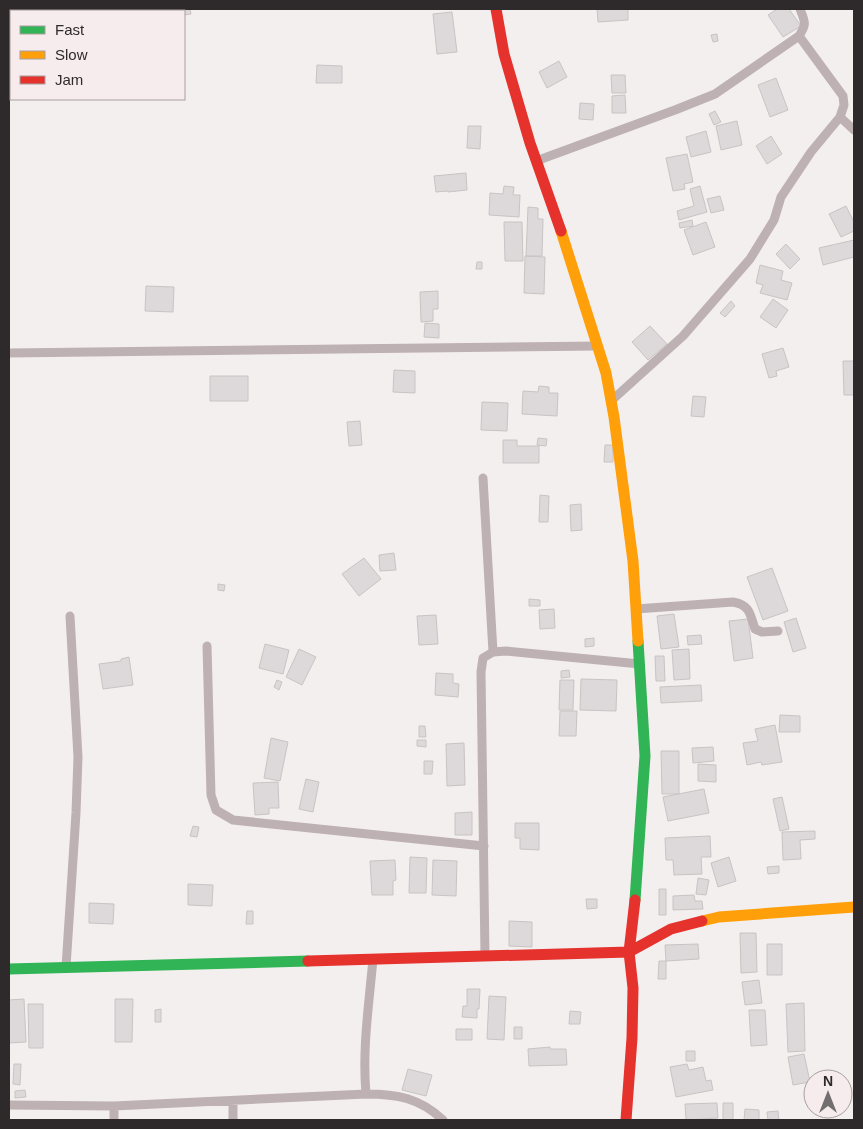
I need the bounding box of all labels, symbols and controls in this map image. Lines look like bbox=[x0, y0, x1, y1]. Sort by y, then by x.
legend bbox=[10, 10, 185, 100]
text: Fast bbox=[55, 21, 85, 38]
text: Slow bbox=[55, 46, 88, 63]
text: Jam bbox=[55, 71, 83, 88]
north arrow bbox=[803, 1069, 853, 1119]
text: N bbox=[823, 1073, 833, 1089]

